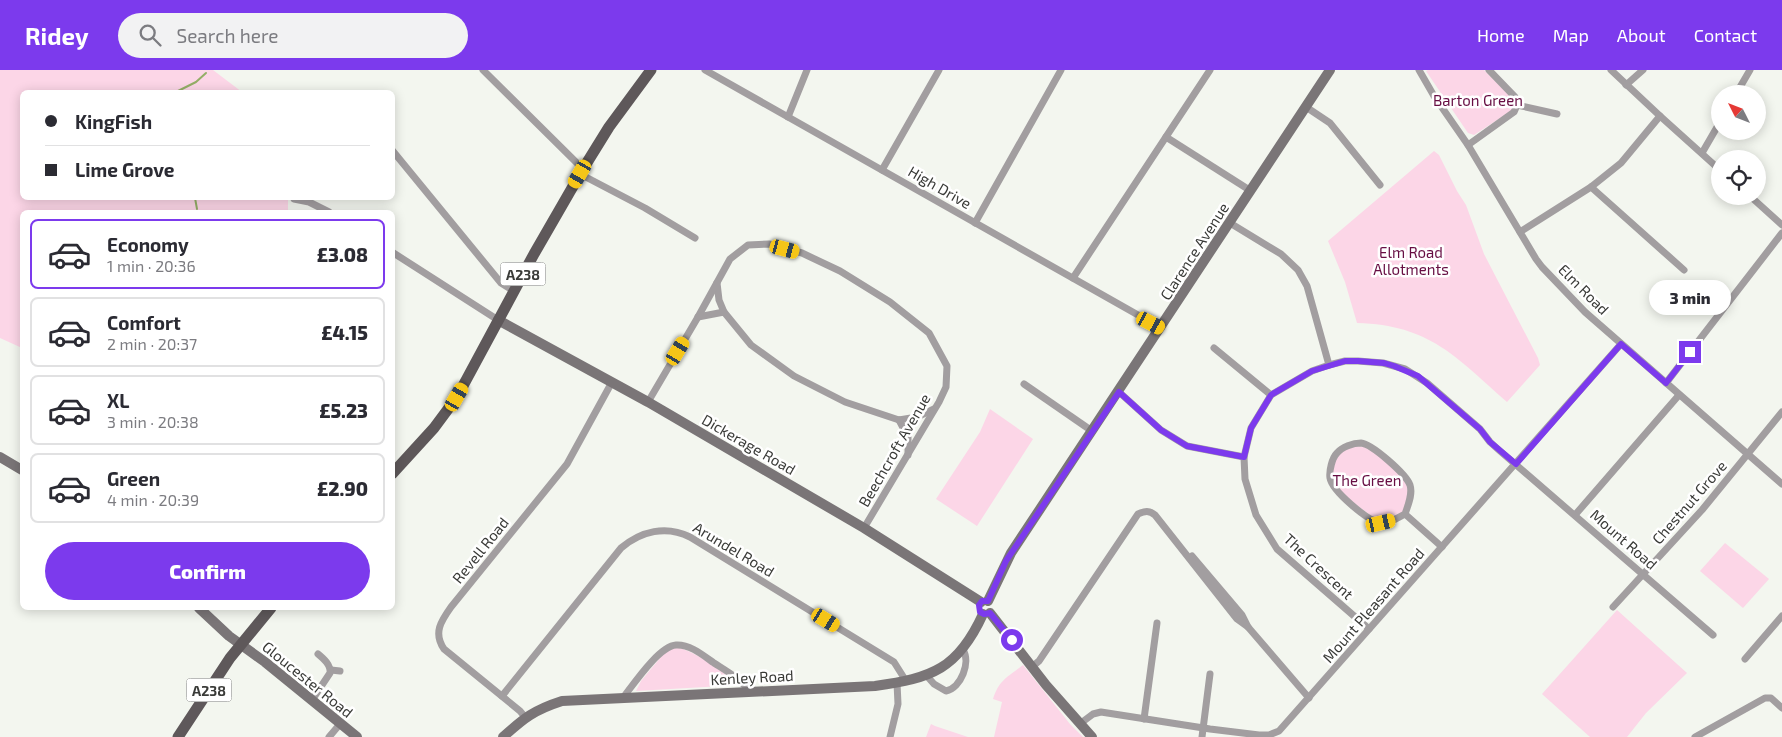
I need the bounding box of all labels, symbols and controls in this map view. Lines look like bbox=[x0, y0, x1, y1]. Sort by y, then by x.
search box bbox=[118, 13, 468, 58]
text: Ridey bbox=[25, 21, 88, 50]
icon: search bbox=[136, 21, 164, 49]
text: Search here bbox=[176, 24, 279, 47]
text: Home bbox=[1477, 24, 1525, 46]
text: Map bbox=[1553, 24, 1589, 46]
text: About bbox=[1617, 24, 1666, 46]
text: Contact bbox=[1694, 24, 1757, 46]
north arrow bbox=[1711, 85, 1766, 140]
map controls bbox=[1711, 85, 1766, 205]
park label: Barton Green bbox=[1433, 91, 1523, 109]
text: KingFish bbox=[75, 110, 152, 133]
button: locate bbox=[1711, 150, 1766, 205]
car bbox=[566, 157, 593, 191]
text: Lime Grove bbox=[75, 158, 175, 181]
street label: High Drive bbox=[905, 162, 975, 212]
street label: Clarence Avenue bbox=[1156, 199, 1232, 303]
icon: car bbox=[47, 232, 92, 277]
text: Economy bbox=[107, 233, 189, 256]
car bbox=[768, 238, 801, 260]
text: £3.08 bbox=[317, 243, 368, 266]
park label: Elm Road Allotments bbox=[1373, 243, 1449, 278]
text: 1 min · 20:36 bbox=[107, 256, 196, 275]
street label: Elm Road bbox=[1555, 260, 1613, 318]
road number: A238 bbox=[500, 262, 546, 285]
callout: 3 min bbox=[1649, 280, 1731, 314]
text: 3 min bbox=[1669, 288, 1711, 307]
car bbox=[1134, 309, 1167, 337]
icon: car bbox=[47, 310, 92, 355]
text: Comfort bbox=[107, 311, 181, 334]
text: £4.15 bbox=[321, 321, 368, 344]
text: 2 min · 20:37 bbox=[107, 334, 197, 353]
car bbox=[663, 334, 692, 368]
route end bbox=[1679, 341, 1701, 363]
car bbox=[443, 380, 470, 414]
icon: car bbox=[47, 388, 92, 433]
text: XL bbox=[107, 389, 129, 412]
street label: Beechcroft Avenue bbox=[854, 390, 934, 510]
text: £5.23 bbox=[319, 399, 368, 422]
street label: Dickerage Road bbox=[699, 410, 799, 478]
text: 3 min · 20:38 bbox=[107, 412, 199, 431]
street label: Chestnut Grove bbox=[1648, 457, 1730, 547]
icon: car bbox=[47, 466, 92, 511]
text: Green bbox=[107, 467, 160, 490]
park label: The Green bbox=[1333, 471, 1401, 489]
text: £2.90 bbox=[317, 477, 368, 500]
text: 4 min · 20:39 bbox=[107, 490, 199, 509]
street label: Mount Road bbox=[1587, 505, 1661, 573]
car bbox=[1364, 512, 1397, 534]
street label: Revell Road bbox=[448, 513, 512, 587]
street label: Arundel Road bbox=[690, 518, 778, 580]
street label: The Crescent bbox=[1280, 529, 1358, 603]
button: Confirm bbox=[45, 542, 370, 600]
street label: Mount Pleasant Road bbox=[1318, 544, 1428, 666]
car bbox=[809, 606, 842, 634]
route start bbox=[1001, 629, 1023, 651]
street label: Gloucester Road bbox=[259, 637, 357, 721]
street label: Kenley Road bbox=[710, 666, 794, 688]
road number: A238 bbox=[186, 678, 232, 702]

